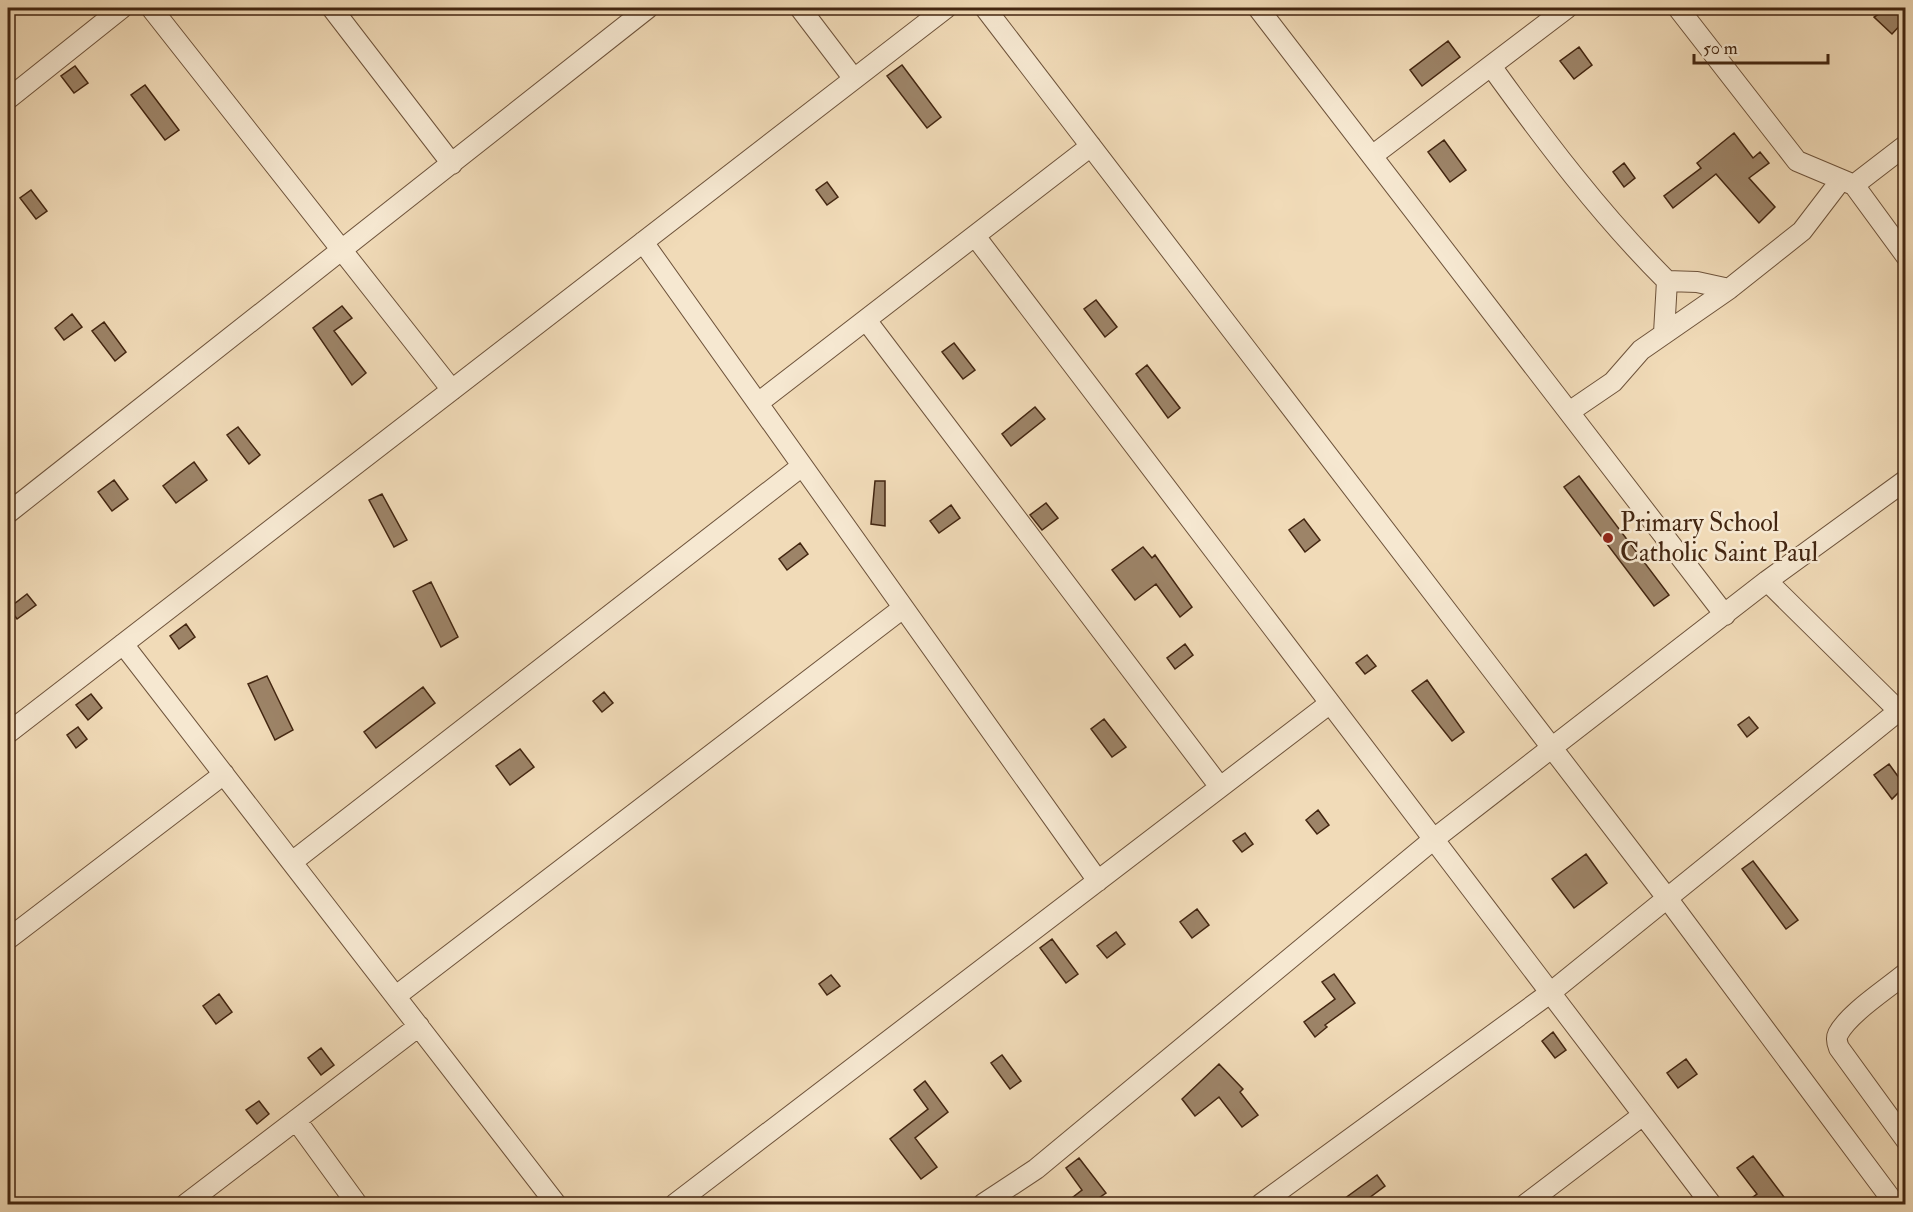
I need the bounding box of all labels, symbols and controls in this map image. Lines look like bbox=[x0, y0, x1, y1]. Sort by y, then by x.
scale bar bbox=[1694, 27, 1828, 65]
text: 50 m bbox=[1703, 37, 1738, 60]
place label: Primary School Catholic Saint Paul bbox=[1620, 507, 1818, 569]
marker: Primary School Catholic Saint Paul bbox=[1601, 531, 1615, 545]

